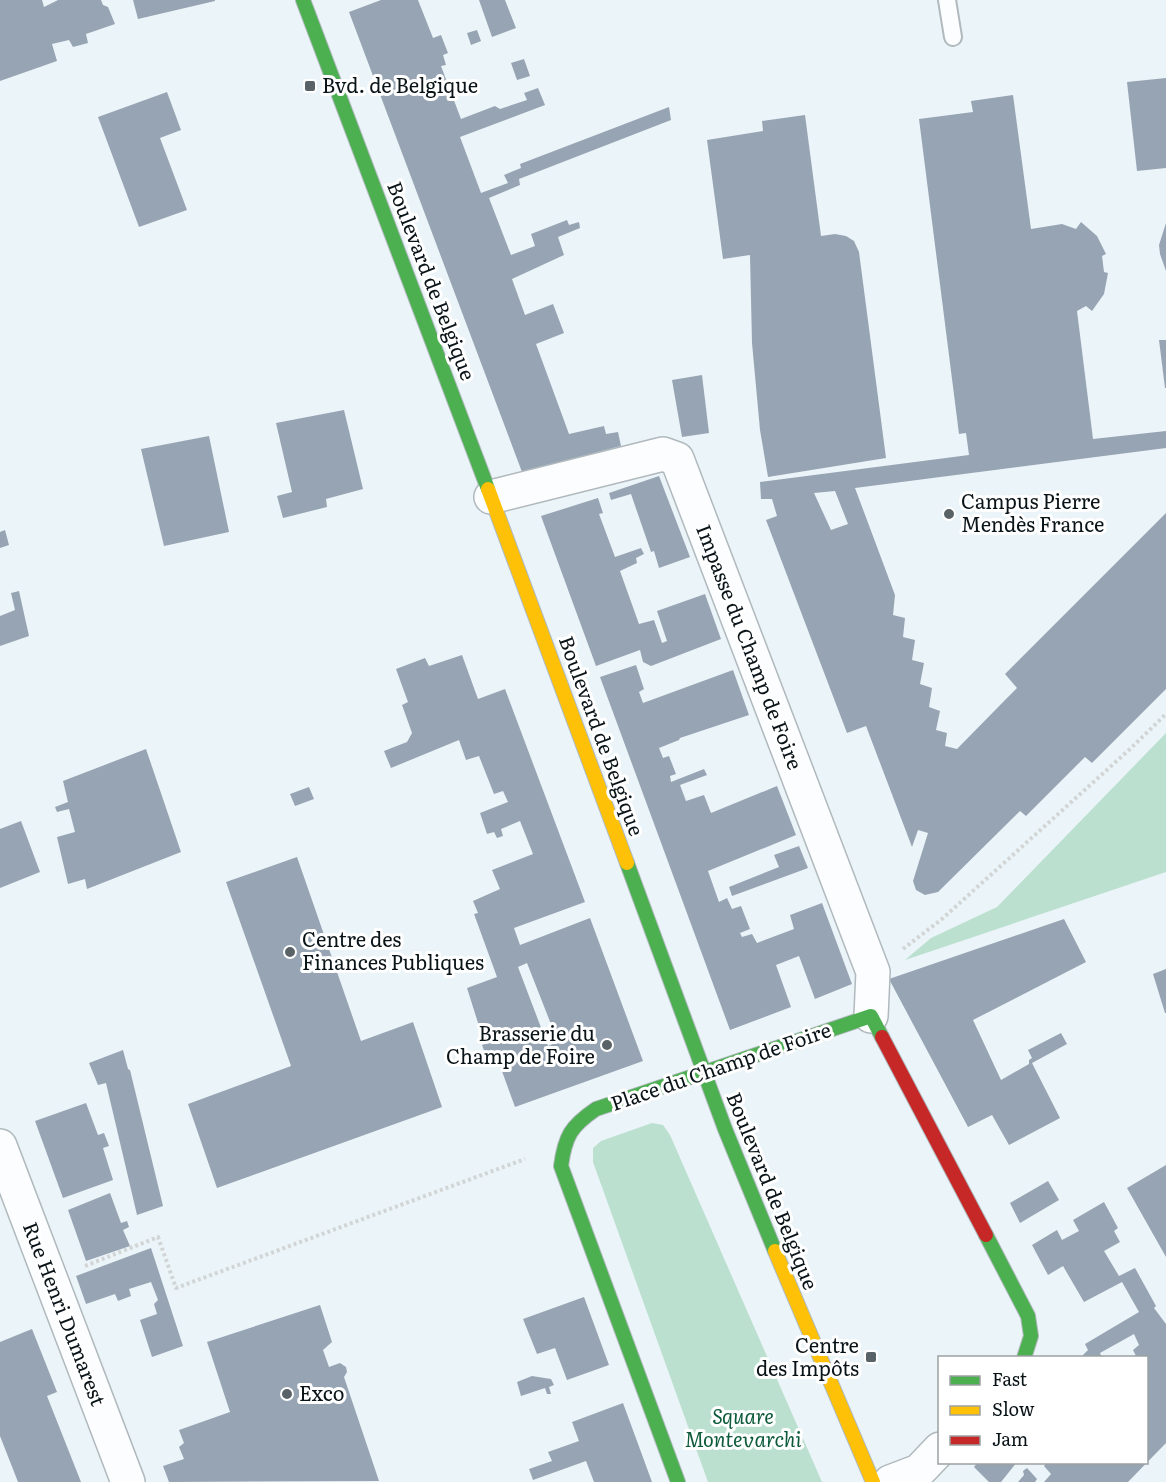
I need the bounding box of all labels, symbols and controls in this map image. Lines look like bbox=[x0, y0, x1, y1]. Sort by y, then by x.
place label: Bvd. de Belgique bbox=[322, 69, 478, 99]
marker: Bvd. de Belgique bbox=[303, 79, 317, 93]
street label: Boulevard de Belgique bbox=[381, 177, 485, 384]
place label: Campus Pierre Mendès France bbox=[961, 485, 1104, 538]
marker: Campus Pierre Mendès France bbox=[942, 507, 956, 521]
street label: Impasse du Champ de Foire bbox=[690, 519, 812, 773]
street label: Boulevard de Belgique bbox=[553, 631, 653, 839]
place label: Centre des Finances Publiques bbox=[302, 923, 484, 976]
marker: Centre des Finances Publiques bbox=[283, 945, 297, 959]
street label: Place du Champ de Foire bbox=[606, 1013, 835, 1117]
place label: Brasserie du Champ de Foire bbox=[446, 1017, 595, 1070]
marker: Brasserie du Champ de Foire bbox=[600, 1038, 614, 1052]
street label: Boulevard de Belgique bbox=[720, 1087, 827, 1294]
street label: Rue Henri Dumarest bbox=[17, 1217, 115, 1410]
place label: Centre des Impôts bbox=[756, 1329, 859, 1382]
marker: Centre des Impôts bbox=[864, 1350, 878, 1364]
legend bbox=[938, 1356, 1148, 1464]
text: Fast bbox=[992, 1365, 1028, 1392]
place label: Exco bbox=[299, 1377, 344, 1407]
marker: Exco bbox=[280, 1387, 294, 1401]
text: Slow bbox=[992, 1395, 1035, 1422]
park label: Square Montevarchi bbox=[685, 1400, 801, 1453]
text: Jam bbox=[992, 1425, 1028, 1452]

